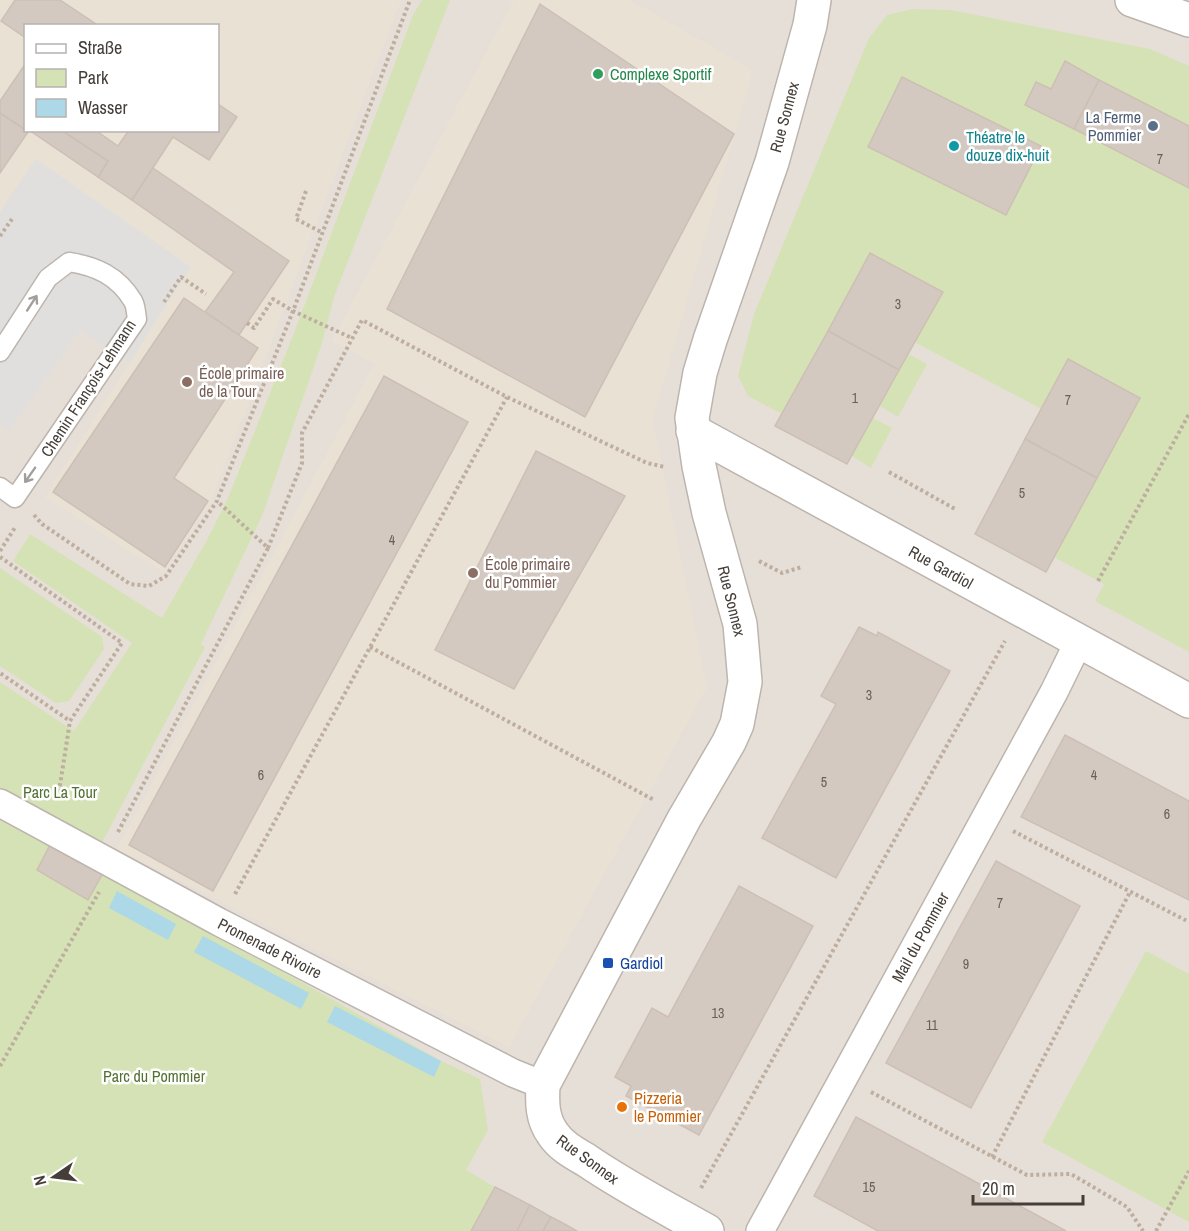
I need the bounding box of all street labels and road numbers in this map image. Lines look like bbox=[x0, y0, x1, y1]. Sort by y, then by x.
street label: Rue Sonnex bbox=[764, 79, 804, 155]
street label: Chemin François-Lehmann bbox=[35, 315, 141, 461]
street label: Rue Gardiol bbox=[905, 540, 977, 594]
street label: Rue Sonnex bbox=[713, 563, 752, 639]
street label: Mail du Pommier bbox=[886, 887, 954, 986]
street label: Promenade Rivoire bbox=[214, 912, 326, 984]
street label: Rue Sonnex bbox=[552, 1129, 624, 1189]

